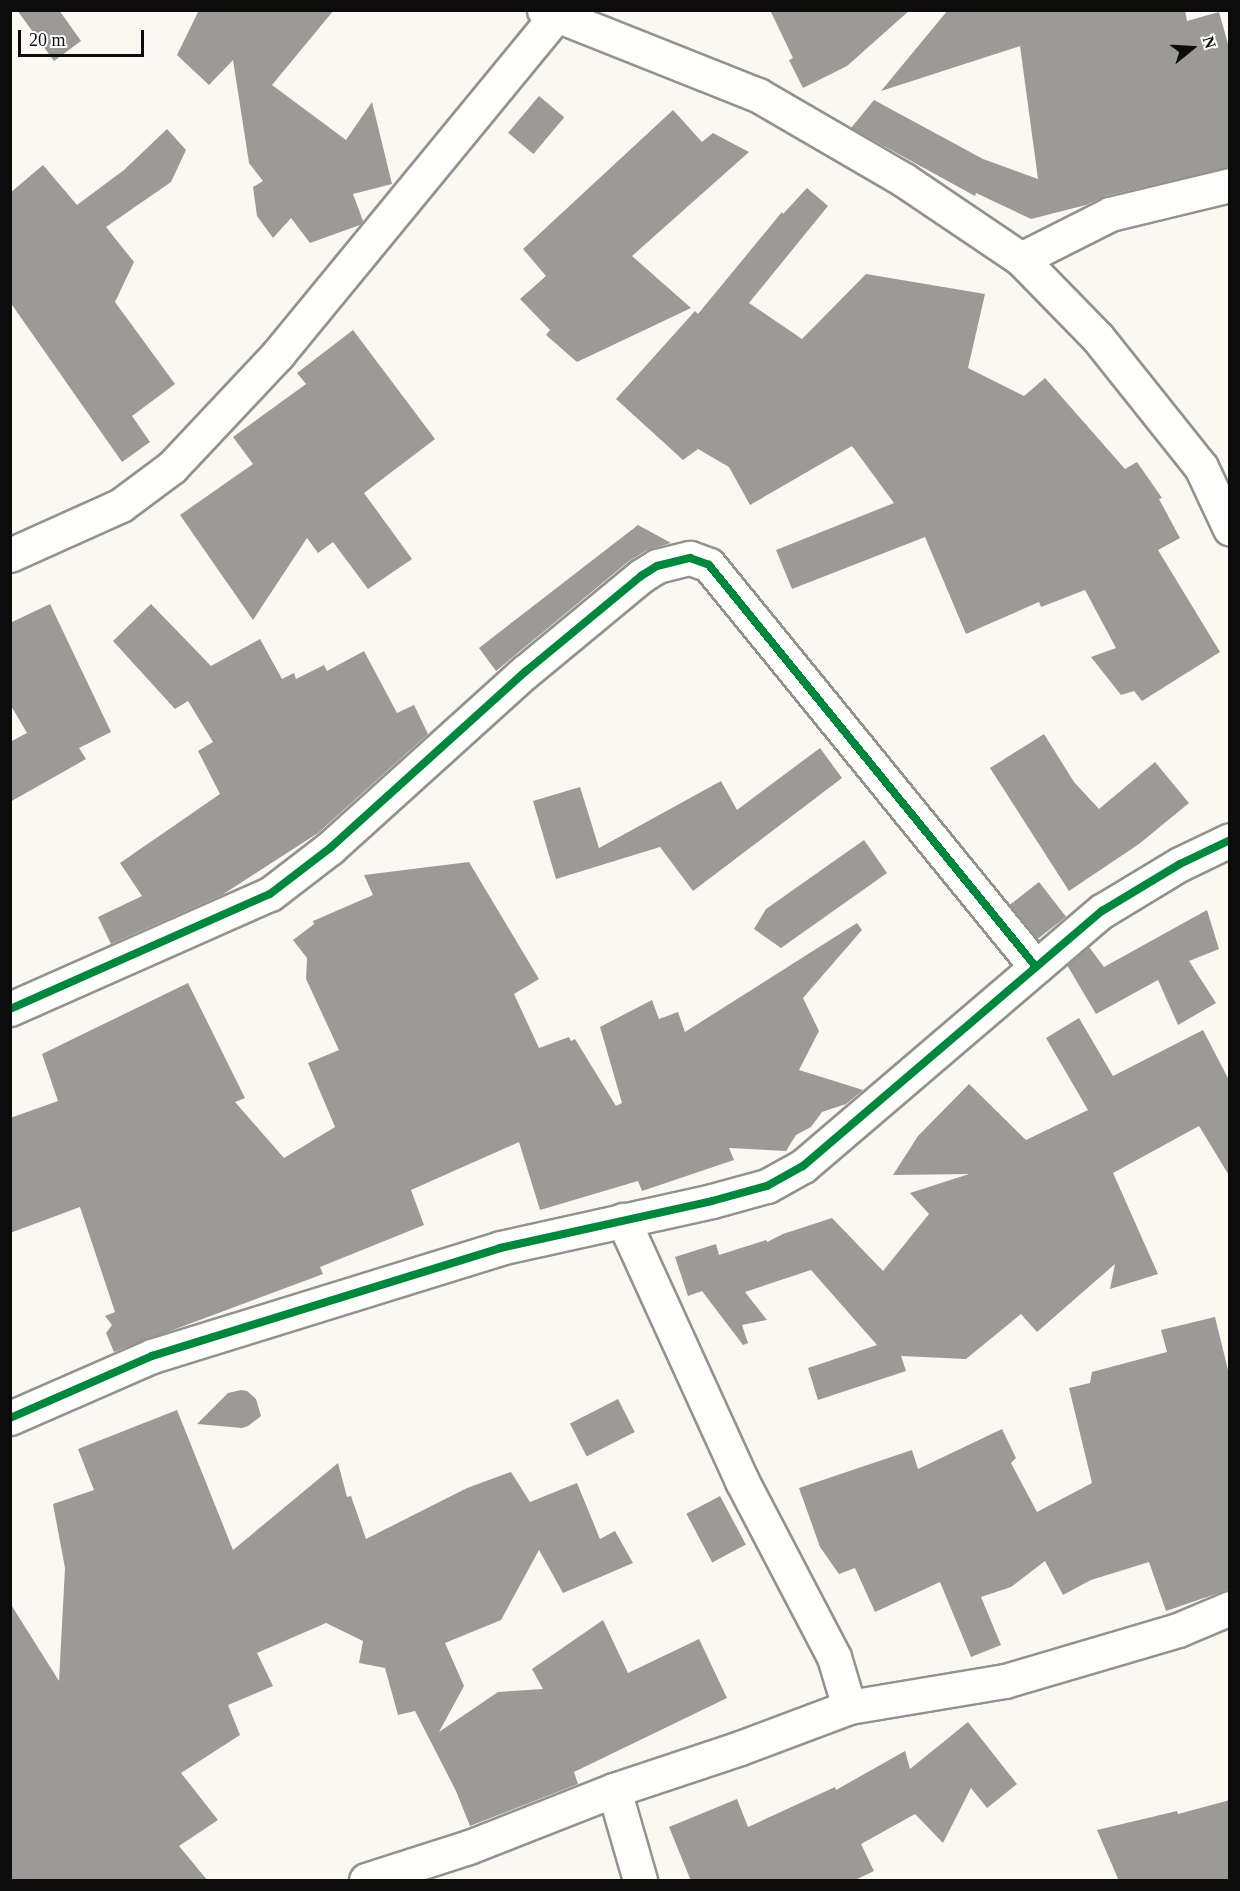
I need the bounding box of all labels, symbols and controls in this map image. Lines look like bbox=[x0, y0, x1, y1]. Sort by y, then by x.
scale bar bbox=[21, 18, 147, 56]
north arrow bbox=[1162, 18, 1222, 78]
text: 20 m bbox=[29, 30, 66, 50]
text: N bbox=[1200, 34, 1219, 50]

